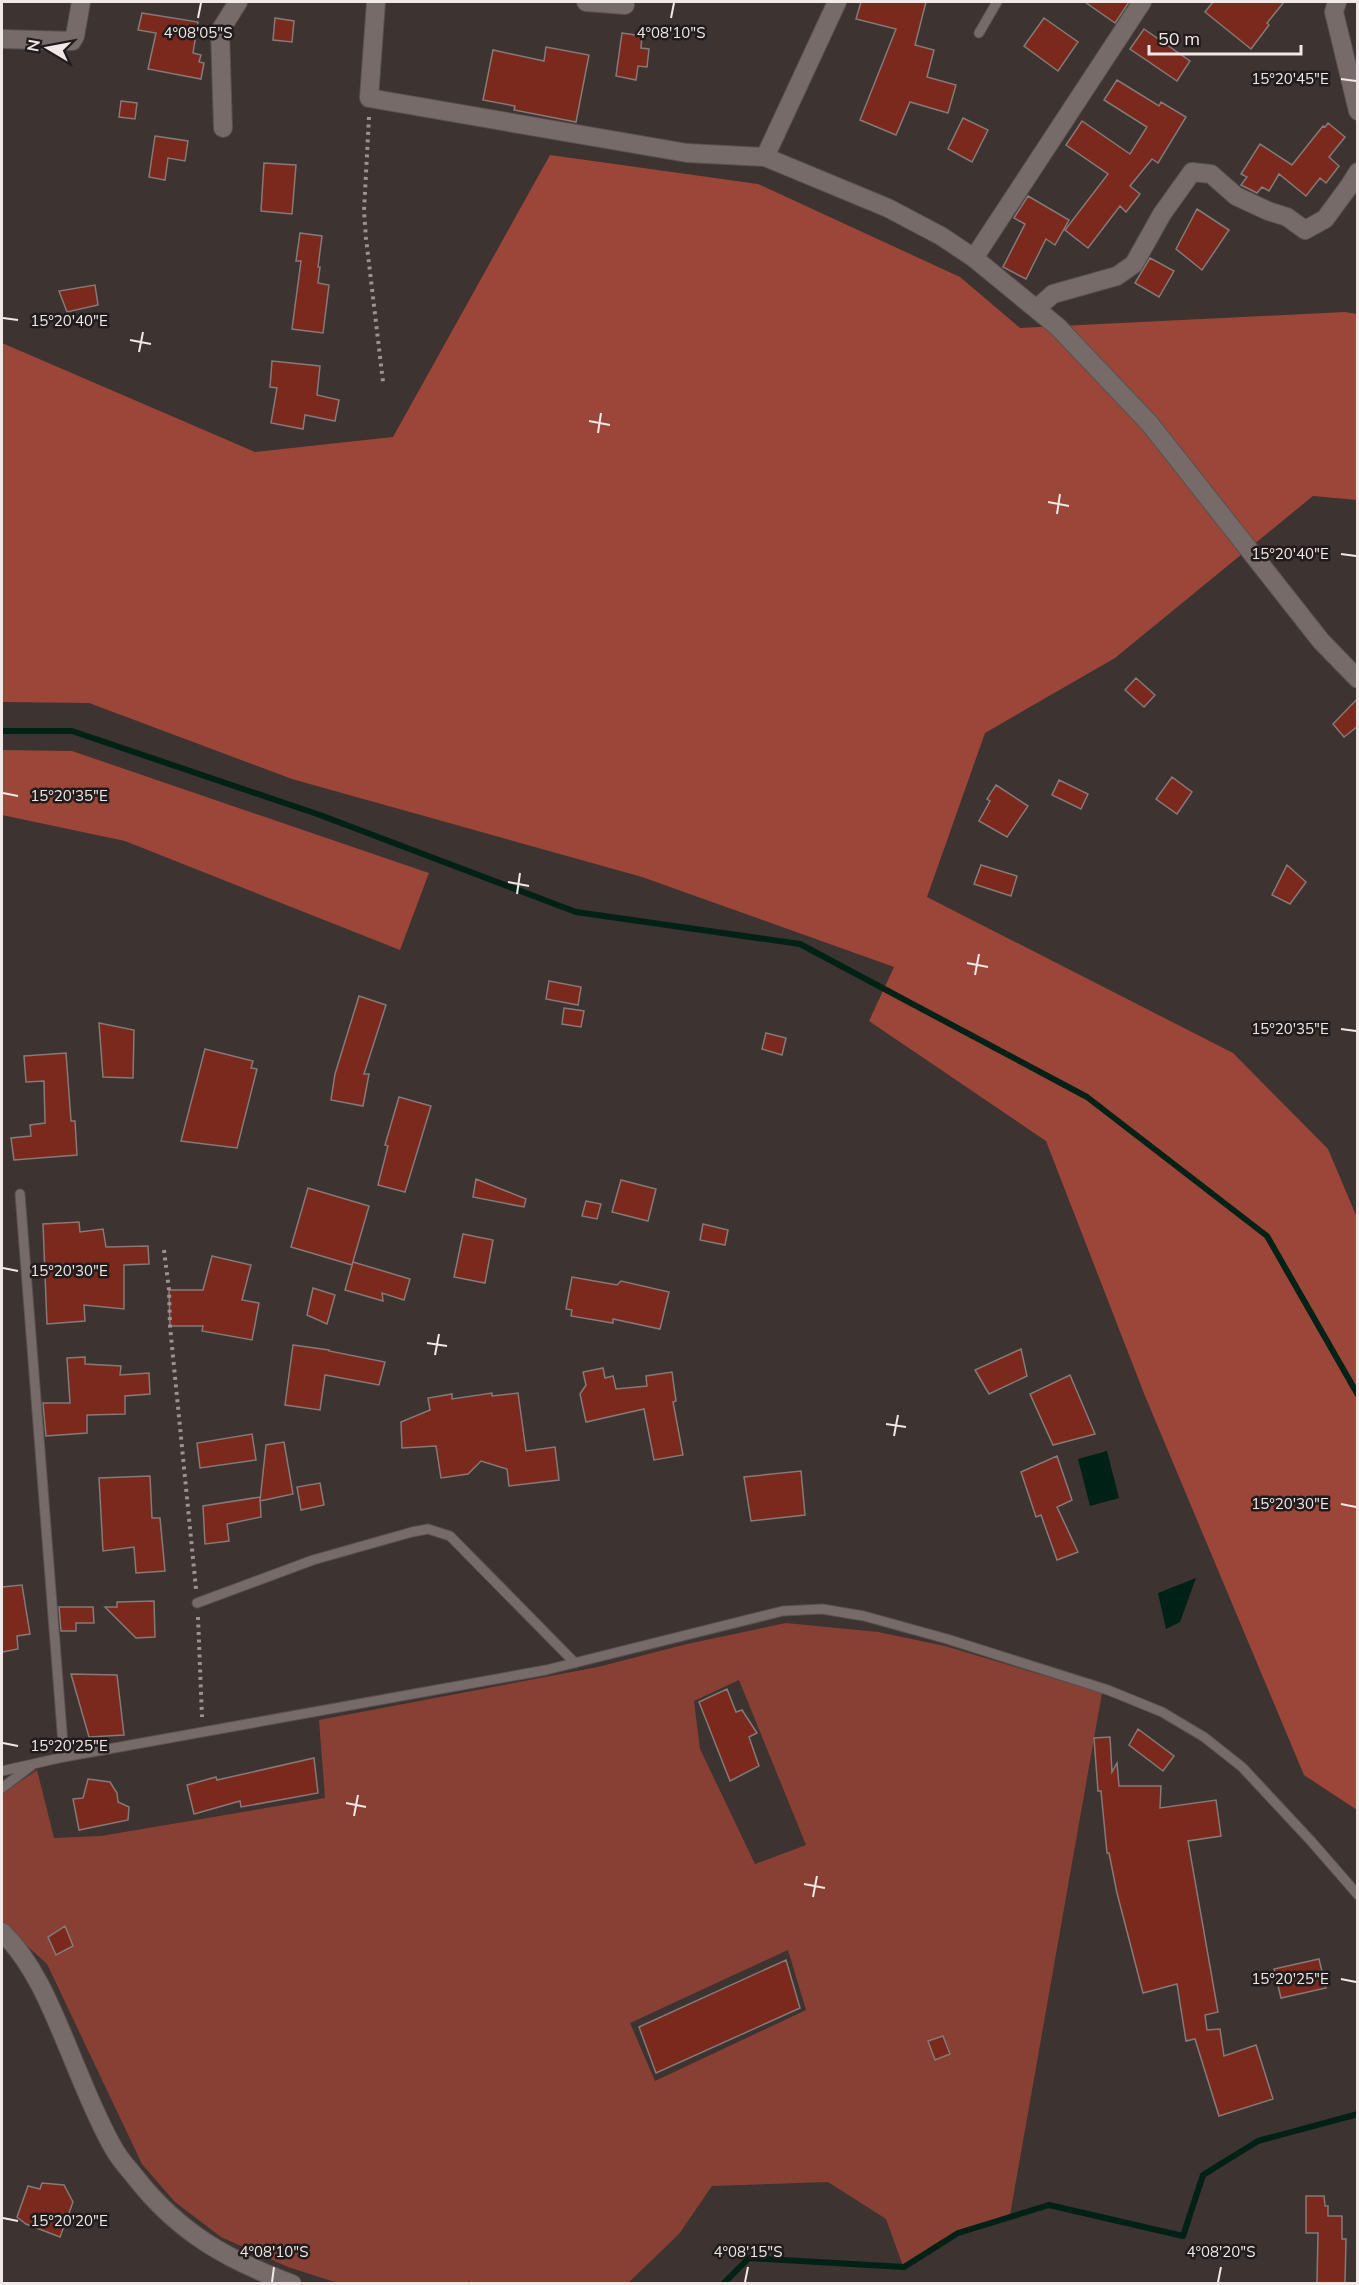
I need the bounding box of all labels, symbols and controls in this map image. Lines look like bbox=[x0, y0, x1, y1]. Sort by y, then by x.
north arrow bbox=[18, 18, 78, 78]
scale bar bbox=[1149, 18, 1300, 56]
text: 4°08'05"S bbox=[163, 23, 233, 42]
text: 4°08'10"S bbox=[636, 23, 706, 42]
text: 50 m bbox=[1158, 27, 1200, 50]
text: N bbox=[22, 38, 44, 53]
text: 15°20'45"E bbox=[1251, 69, 1329, 88]
text: 15°20'40"E bbox=[30, 311, 108, 330]
text: 15°20'40"E bbox=[1251, 544, 1329, 563]
text: 15°20'35"E bbox=[30, 786, 108, 805]
text: 15°20'35"E bbox=[1251, 1019, 1329, 1038]
text: 15°20'30"E bbox=[30, 1261, 108, 1280]
text: 15°20'30"E bbox=[1251, 1494, 1329, 1513]
text: 15°20'25"E bbox=[30, 1736, 108, 1755]
text: 15°20'25"E bbox=[1251, 1969, 1329, 1988]
text: 15°20'20"E bbox=[30, 2211, 108, 2230]
text: 4°08'10"S bbox=[239, 2242, 309, 2261]
text: 4°08'15"S bbox=[713, 2242, 783, 2261]
text: 4°08'20"S bbox=[1186, 2242, 1256, 2261]

